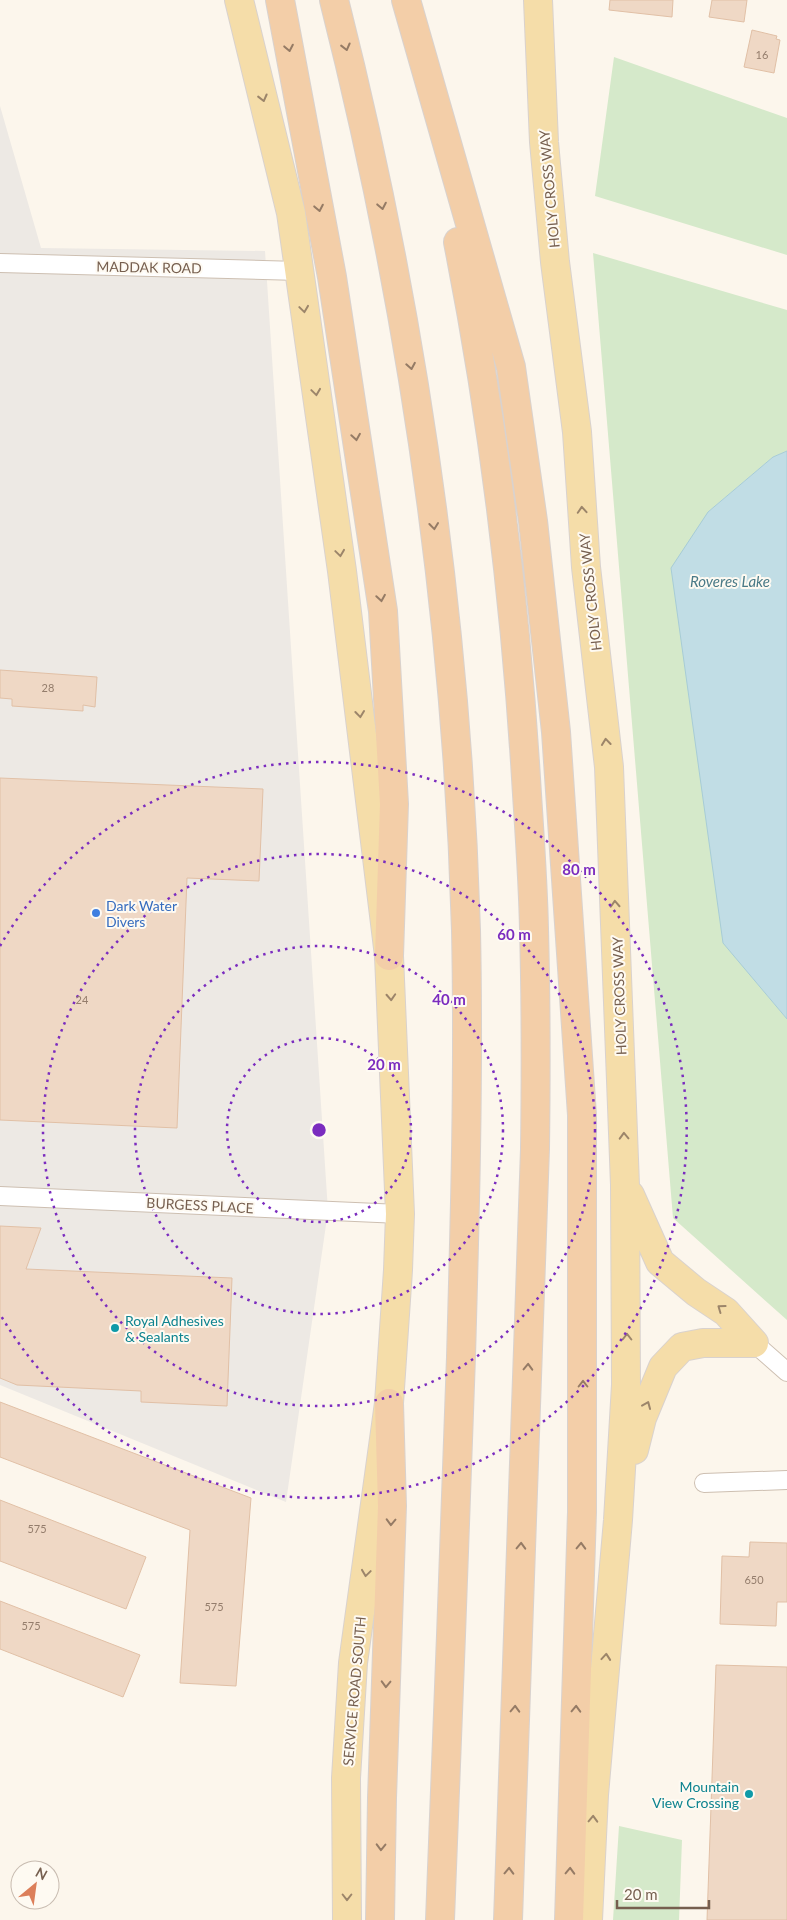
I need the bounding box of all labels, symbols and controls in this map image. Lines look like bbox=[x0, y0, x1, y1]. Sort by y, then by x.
one-way arrow bbox=[340, 43, 351, 52]
one-way arrow bbox=[284, 44, 294, 52]
house number: 16 bbox=[756, 48, 768, 61]
one-way arrow bbox=[257, 94, 268, 103]
street label: HOLY CROSS WAY bbox=[535, 129, 563, 249]
one-way arrow bbox=[376, 201, 386, 210]
one-way arrow bbox=[314, 203, 324, 212]
street label: MADDAK ROAD bbox=[96, 258, 202, 276]
one-way arrow bbox=[299, 305, 309, 313]
one-way arrow bbox=[405, 361, 415, 370]
one-way arrow bbox=[311, 388, 321, 396]
one-way arrow bbox=[351, 433, 361, 442]
one-way arrow bbox=[577, 506, 588, 514]
one-way arrow bbox=[428, 523, 439, 531]
street label: HOLY CROSS WAY bbox=[575, 532, 605, 652]
one-way arrow bbox=[334, 548, 344, 557]
water label: Roveres Lake bbox=[690, 572, 770, 590]
one-way arrow bbox=[375, 593, 385, 602]
house number: 28 bbox=[42, 681, 54, 694]
one-way arrow bbox=[354, 710, 365, 718]
one-way arrow bbox=[601, 737, 612, 745]
text: 80 m bbox=[562, 860, 596, 878]
place label: Dark Water Divers bbox=[106, 897, 177, 930]
one-way arrow bbox=[610, 900, 620, 908]
marker: Dark Water Divers bbox=[90, 907, 102, 919]
text: 60 m bbox=[497, 925, 531, 943]
street label: HOLY CROSS WAY bbox=[608, 936, 630, 1056]
text: 40 m bbox=[432, 990, 466, 1008]
house number: 24 bbox=[76, 993, 89, 1006]
one-way arrow bbox=[386, 993, 397, 1001]
text: 20 m bbox=[367, 1055, 401, 1073]
centre of rings bbox=[310, 1121, 328, 1139]
one-way arrow bbox=[619, 1132, 629, 1140]
street label: BURGESS PLACE bbox=[146, 1194, 254, 1216]
one-way arrow bbox=[717, 1305, 727, 1314]
place label: Royal Adhesives & Sealants bbox=[125, 1312, 224, 1345]
marker: Royal Adhesives & Sealants bbox=[109, 1322, 121, 1334]
one-way arrow bbox=[621, 1332, 632, 1340]
one-way arrow bbox=[522, 1362, 533, 1370]
one-way arrow bbox=[578, 1380, 588, 1388]
one-way arrow bbox=[641, 1401, 652, 1410]
one-way arrow bbox=[386, 1518, 397, 1526]
house number: 575 bbox=[27, 1522, 47, 1535]
one-way arrow bbox=[516, 1542, 526, 1550]
one-way arrow bbox=[576, 1542, 586, 1550]
one-way arrow bbox=[361, 1569, 372, 1577]
house number: 650 bbox=[744, 1573, 764, 1586]
house number: 575 bbox=[204, 1600, 224, 1613]
street label: SERVICE ROAD SOUTH bbox=[339, 1616, 369, 1766]
house number: 575 bbox=[21, 1619, 41, 1632]
one-way arrow bbox=[600, 1653, 611, 1661]
one-way arrow bbox=[381, 1681, 391, 1689]
one-way arrow bbox=[510, 1705, 521, 1713]
one-way arrow bbox=[570, 1705, 581, 1713]
place label: Mountain View Crossing bbox=[652, 1778, 739, 1811]
marker: Mountain View Crossing bbox=[743, 1788, 755, 1800]
one-way arrow bbox=[587, 1815, 598, 1823]
one-way arrow bbox=[376, 1844, 386, 1851]
north arrow bbox=[10, 1860, 60, 1910]
text: N bbox=[33, 1863, 50, 1883]
one-way arrow bbox=[504, 1867, 515, 1875]
one-way arrow bbox=[565, 1867, 576, 1875]
scale bar bbox=[617, 1878, 710, 1910]
text: 20 m bbox=[624, 1885, 658, 1903]
one-way arrow bbox=[342, 1894, 352, 1901]

